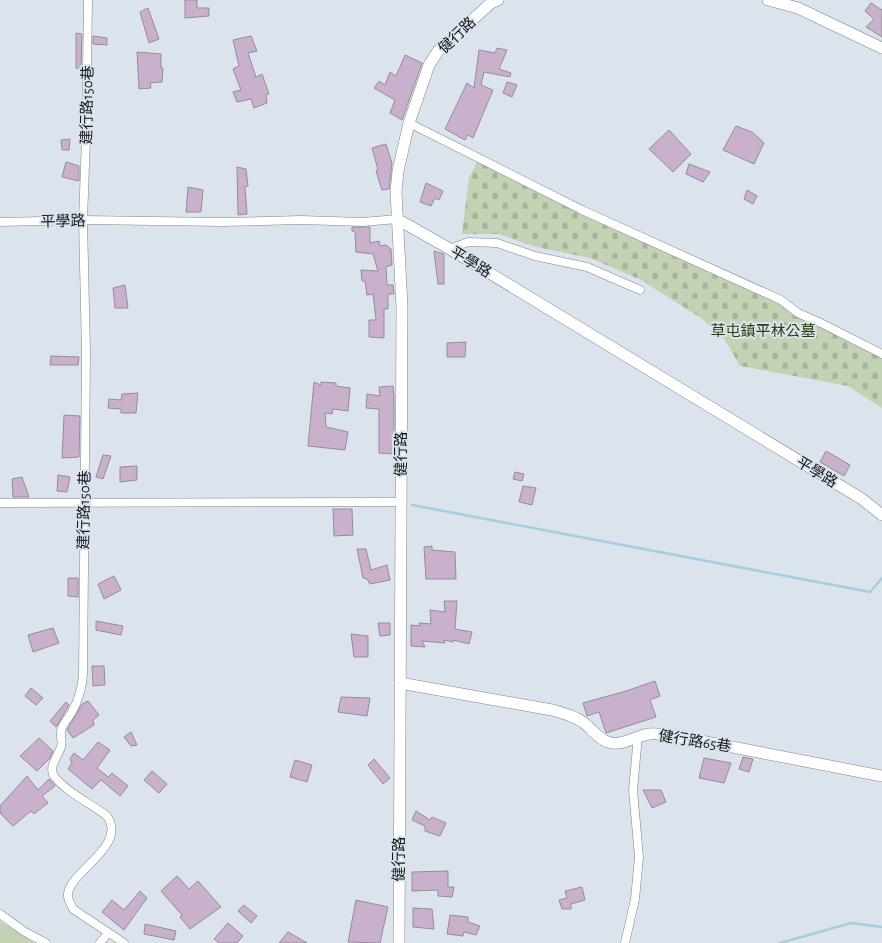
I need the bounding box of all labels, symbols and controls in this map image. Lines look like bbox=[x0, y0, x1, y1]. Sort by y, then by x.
street label: 健行路 bbox=[435, 14, 479, 56]
street label: 建行路150巷 bbox=[78, 65, 96, 145]
street label: 平學路 bbox=[40, 213, 86, 229]
street label: 平學路 bbox=[448, 244, 494, 280]
park label: 草屯鎮平林公墓 bbox=[710, 322, 816, 339]
street label: 健行路 bbox=[393, 431, 409, 477]
street label: 平學路 bbox=[794, 454, 840, 490]
street label: 建行路150巷 bbox=[75, 470, 93, 550]
street label: 健行路65巷 bbox=[658, 727, 732, 755]
street label: 健行路 bbox=[391, 836, 407, 882]

